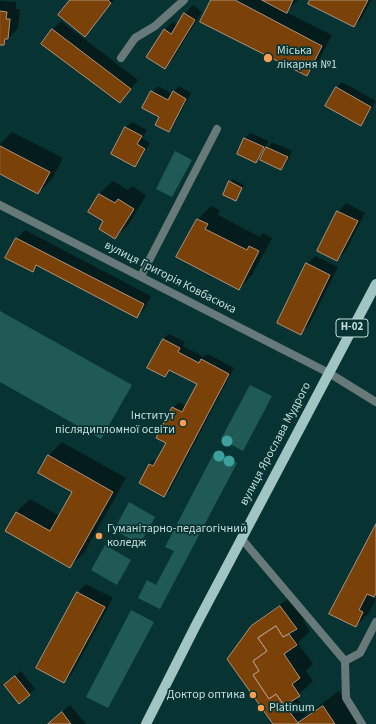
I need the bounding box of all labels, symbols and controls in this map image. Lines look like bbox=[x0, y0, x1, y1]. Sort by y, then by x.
place label: Міська лікарня №1 bbox=[277, 44, 337, 72]
marker: Міська лікарня №1 bbox=[262, 52, 274, 64]
street label: вулиця Григорія Ковбасюка bbox=[102, 238, 238, 318]
road number: Н-02 bbox=[336, 319, 368, 337]
street label: вулиця Ярослава Мудрого bbox=[237, 380, 315, 508]
place label: Інститут післядипломної освіти bbox=[55, 409, 175, 437]
marker: Інститут післядипломної освіти bbox=[178, 418, 188, 428]
place label: Гуманітарно-педагогічний коледж bbox=[107, 522, 247, 550]
marker: Гуманітарно-педагогічний коледж bbox=[94, 531, 104, 541]
place label: Доктор оптика bbox=[167, 688, 245, 702]
marker: Доктор оптика bbox=[248, 690, 258, 700]
place label: Platinum bbox=[269, 701, 315, 715]
marker: Platinum bbox=[256, 703, 266, 713]

